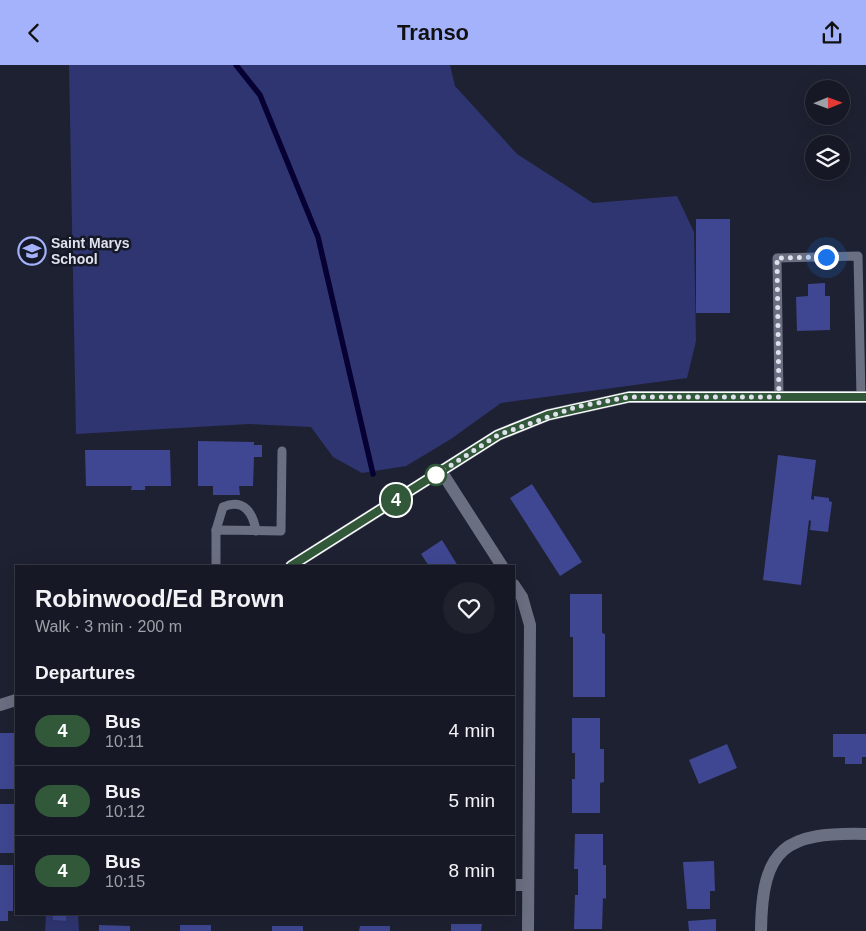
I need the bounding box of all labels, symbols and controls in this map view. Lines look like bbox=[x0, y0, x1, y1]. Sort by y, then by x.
icon: back bbox=[20, 19, 48, 47]
icon: share bbox=[818, 19, 846, 47]
text: Transo bbox=[397, 20, 469, 45]
north arrow bbox=[805, 80, 850, 125]
map controls bbox=[805, 80, 850, 180]
button: layers bbox=[805, 135, 850, 180]
place label: Saint Marys School bbox=[51, 235, 130, 267]
school or university icon: Saint Marys School bbox=[17, 236, 47, 266]
your location bbox=[814, 245, 839, 270]
unlabelled marker bbox=[425, 464, 447, 486]
line badge: 4 bbox=[380, 484, 412, 516]
text: 4 bbox=[391, 490, 401, 510]
button: heart bbox=[443, 582, 495, 634]
text: Robinwood/Ed Brown bbox=[35, 585, 284, 612]
text: Walk · 3 min · 200 m bbox=[35, 618, 182, 635]
text: Departures bbox=[35, 662, 135, 683]
text: Bus bbox=[105, 711, 141, 732]
text: 4 min bbox=[449, 720, 495, 741]
text: 4 bbox=[57, 721, 68, 741]
text: 10:11 bbox=[105, 733, 144, 750]
text: Bus bbox=[105, 781, 141, 802]
text: 5 min bbox=[449, 790, 495, 811]
text: 4 bbox=[57, 791, 68, 811]
text: 10:12 bbox=[105, 803, 145, 820]
text: Bus bbox=[105, 851, 141, 872]
text: 8 min bbox=[449, 860, 495, 881]
text: 4 bbox=[57, 861, 68, 881]
text: 10:15 bbox=[105, 873, 145, 890]

